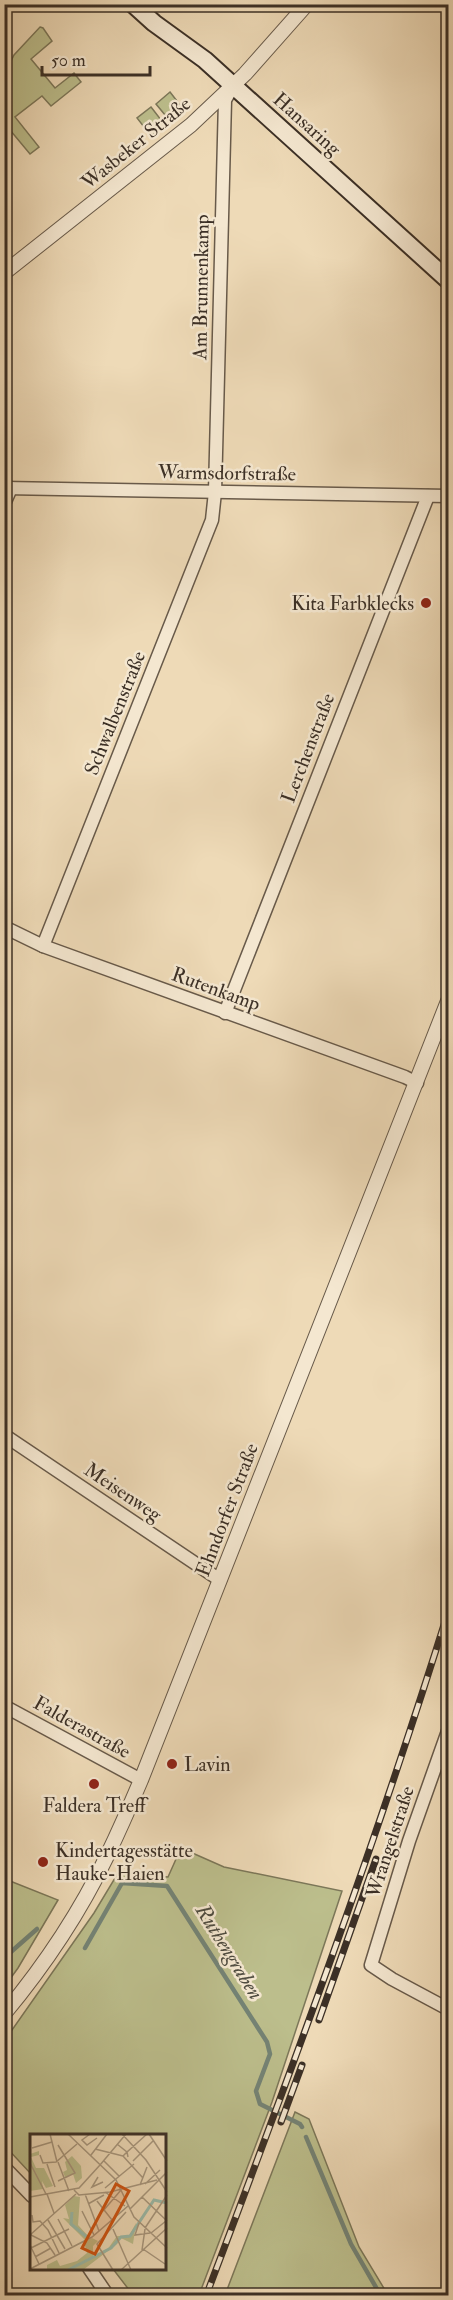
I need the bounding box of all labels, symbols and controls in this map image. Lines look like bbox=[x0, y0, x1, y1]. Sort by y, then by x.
scale bar bbox=[42, 39, 150, 77]
text: 50 m bbox=[51, 49, 86, 72]
street label: Hansaring bbox=[268, 87, 347, 162]
street label: Wasbeker Straße bbox=[75, 91, 196, 195]
street label: Am Brunnenkamp bbox=[187, 214, 216, 361]
street label: Warmsdorfstraße bbox=[157, 459, 296, 487]
place label: Kita Farbklecks bbox=[291, 591, 414, 616]
marker: Kita Farbklecks bbox=[419, 596, 433, 610]
street label: Schwalbenstraße bbox=[79, 647, 151, 779]
street label: Lerchenstraße bbox=[276, 690, 340, 806]
street label: Rutenkamp bbox=[168, 961, 264, 1018]
street label: Ehndorfer Straße bbox=[190, 1440, 264, 1580]
street label: Meisenweg bbox=[79, 1457, 168, 1528]
street label: Falderastraße bbox=[29, 1690, 135, 1764]
place label: Lavin bbox=[184, 1752, 231, 1777]
marker: Lavin bbox=[165, 1757, 179, 1771]
marker: Faldera Treff bbox=[87, 1777, 101, 1791]
street label: Wrangelstraße bbox=[360, 1783, 420, 1902]
place label: Faldera Treff bbox=[42, 1793, 149, 1818]
place label: Kindertagesstätte Hauke-Haien bbox=[55, 1838, 193, 1886]
marker: Kindertagesstätte Hauke-Haien bbox=[36, 1855, 50, 1869]
water label: Ruthengraben bbox=[188, 1898, 269, 2005]
inset map bbox=[30, 2134, 166, 2270]

